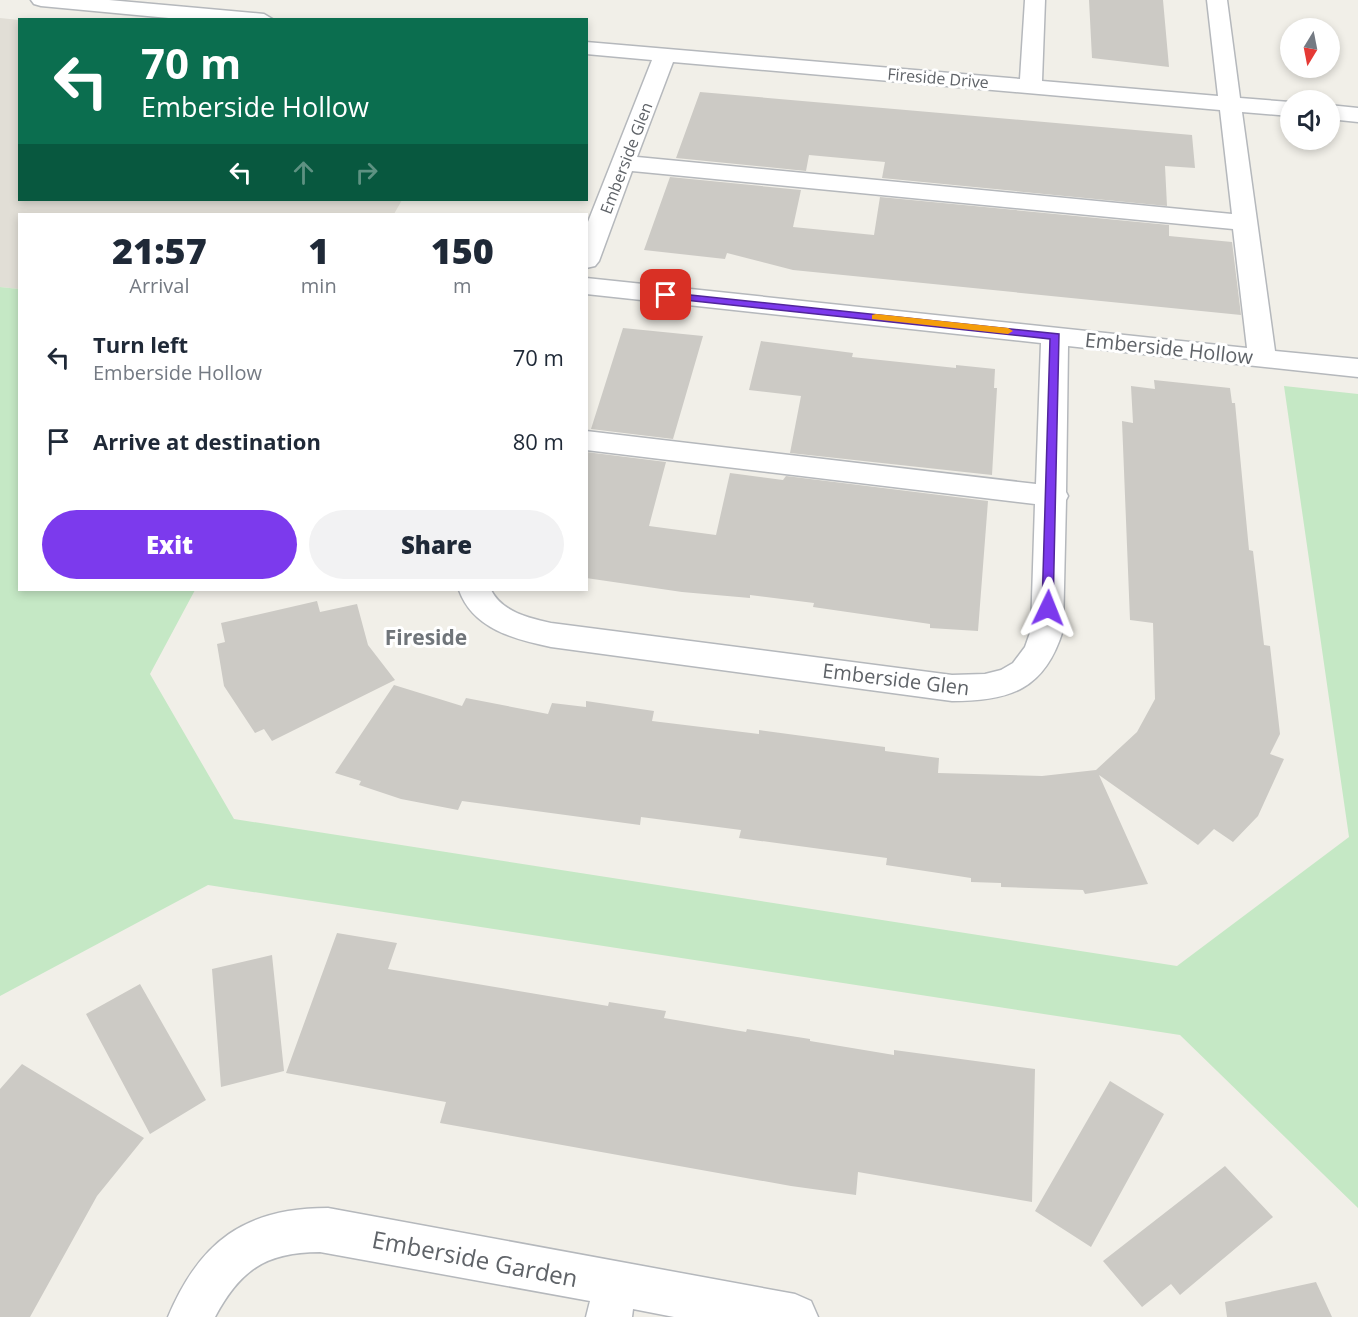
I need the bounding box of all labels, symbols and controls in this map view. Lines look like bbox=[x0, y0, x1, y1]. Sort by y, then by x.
north arrow bbox=[1280, 18, 1340, 78]
map controls bbox=[1280, 18, 1340, 150]
text: 70 m bbox=[141, 34, 241, 91]
icon: left bbox=[42, 42, 120, 120]
street label: Fireside Drive bbox=[886, 63, 990, 93]
text: Emberside Hollow bbox=[141, 88, 369, 125]
button: sound bbox=[1280, 90, 1340, 150]
street label: Emberside Glen bbox=[595, 99, 657, 217]
icon: left bbox=[224, 156, 257, 189]
icon: ahead bbox=[287, 156, 320, 189]
icon: right bbox=[350, 156, 383, 189]
text: 21:57 bbox=[112, 226, 207, 275]
text: 1 bbox=[308, 226, 329, 275]
text: 150 bbox=[431, 226, 494, 275]
pin bbox=[640, 269, 691, 320]
text: Arrival bbox=[129, 272, 190, 299]
text: min bbox=[301, 272, 337, 299]
text: m bbox=[453, 272, 472, 299]
icon: arrive bbox=[649, 278, 682, 311]
street label: Emberside Hollow bbox=[1084, 326, 1255, 370]
text: Turn left bbox=[93, 329, 188, 359]
icon: left bbox=[42, 341, 75, 374]
text: 70 m bbox=[513, 342, 564, 372]
text: Emberside Hollow bbox=[93, 359, 262, 386]
icon: arrive bbox=[42, 425, 75, 458]
text: Arrive at destination bbox=[93, 426, 321, 456]
text: 80 m bbox=[513, 426, 564, 456]
button: Exit bbox=[42, 510, 297, 579]
button: Share bbox=[309, 510, 564, 579]
position arrow bbox=[1016, 576, 1080, 640]
district label: Fireside bbox=[385, 623, 467, 651]
street label: Emberside Glen bbox=[821, 657, 971, 701]
street label: Emberside Garden bbox=[369, 1222, 581, 1294]

